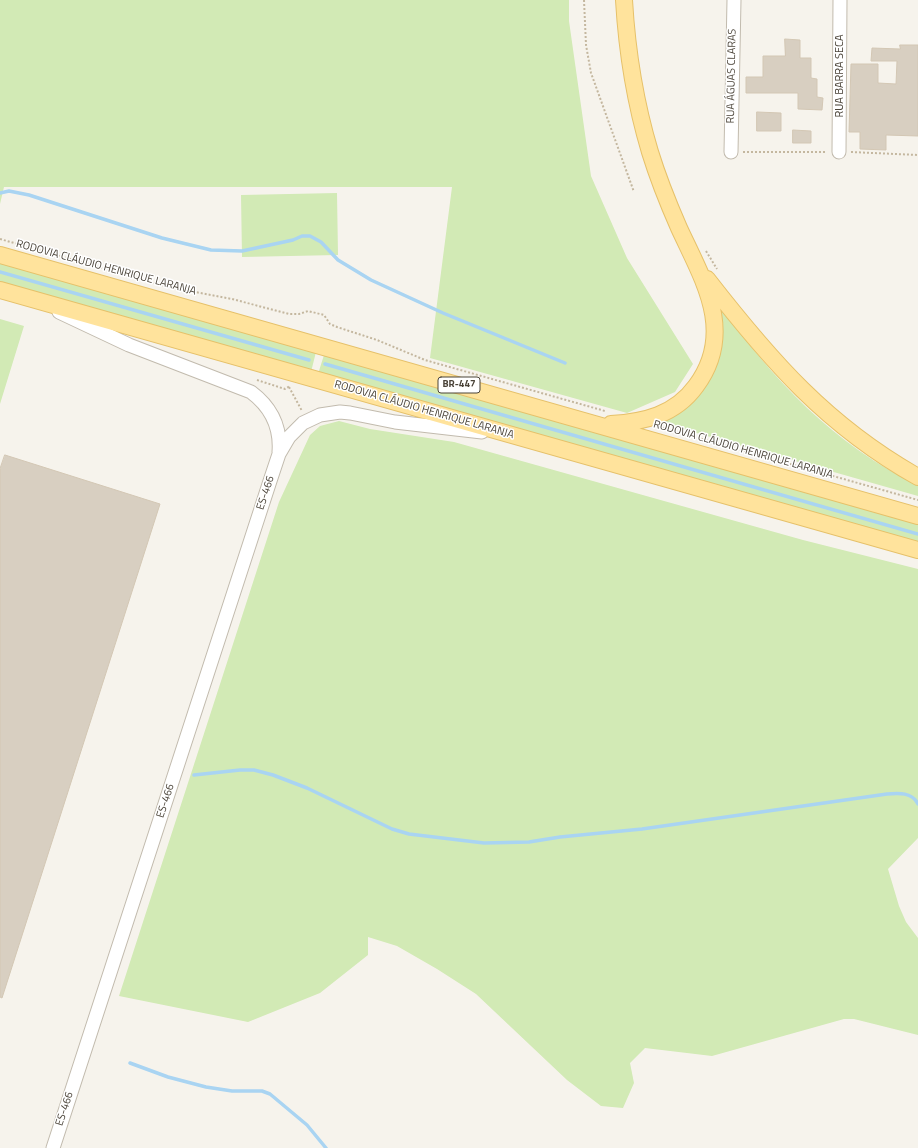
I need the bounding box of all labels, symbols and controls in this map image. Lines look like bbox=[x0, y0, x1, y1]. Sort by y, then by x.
street label: RUA ÁGUAS CLARAS bbox=[725, 29, 739, 123]
street label: RUA BARRA SECA bbox=[833, 35, 847, 117]
street label: RODOVIA CLÁUDIO HENRIQUE LARANJA bbox=[14, 238, 198, 298]
road number: BR-447 bbox=[438, 377, 480, 393]
street label: RODOVIA CLÁUDIO HENRIQUE LARANJA bbox=[333, 378, 515, 442]
street label: RODOVIA CLÁUDIO HENRIQUE LARANJA bbox=[652, 418, 834, 482]
street label: ES-466 bbox=[254, 474, 278, 512]
street label: ES-466 bbox=[154, 782, 178, 820]
street label: ES-466 bbox=[53, 1090, 77, 1128]

